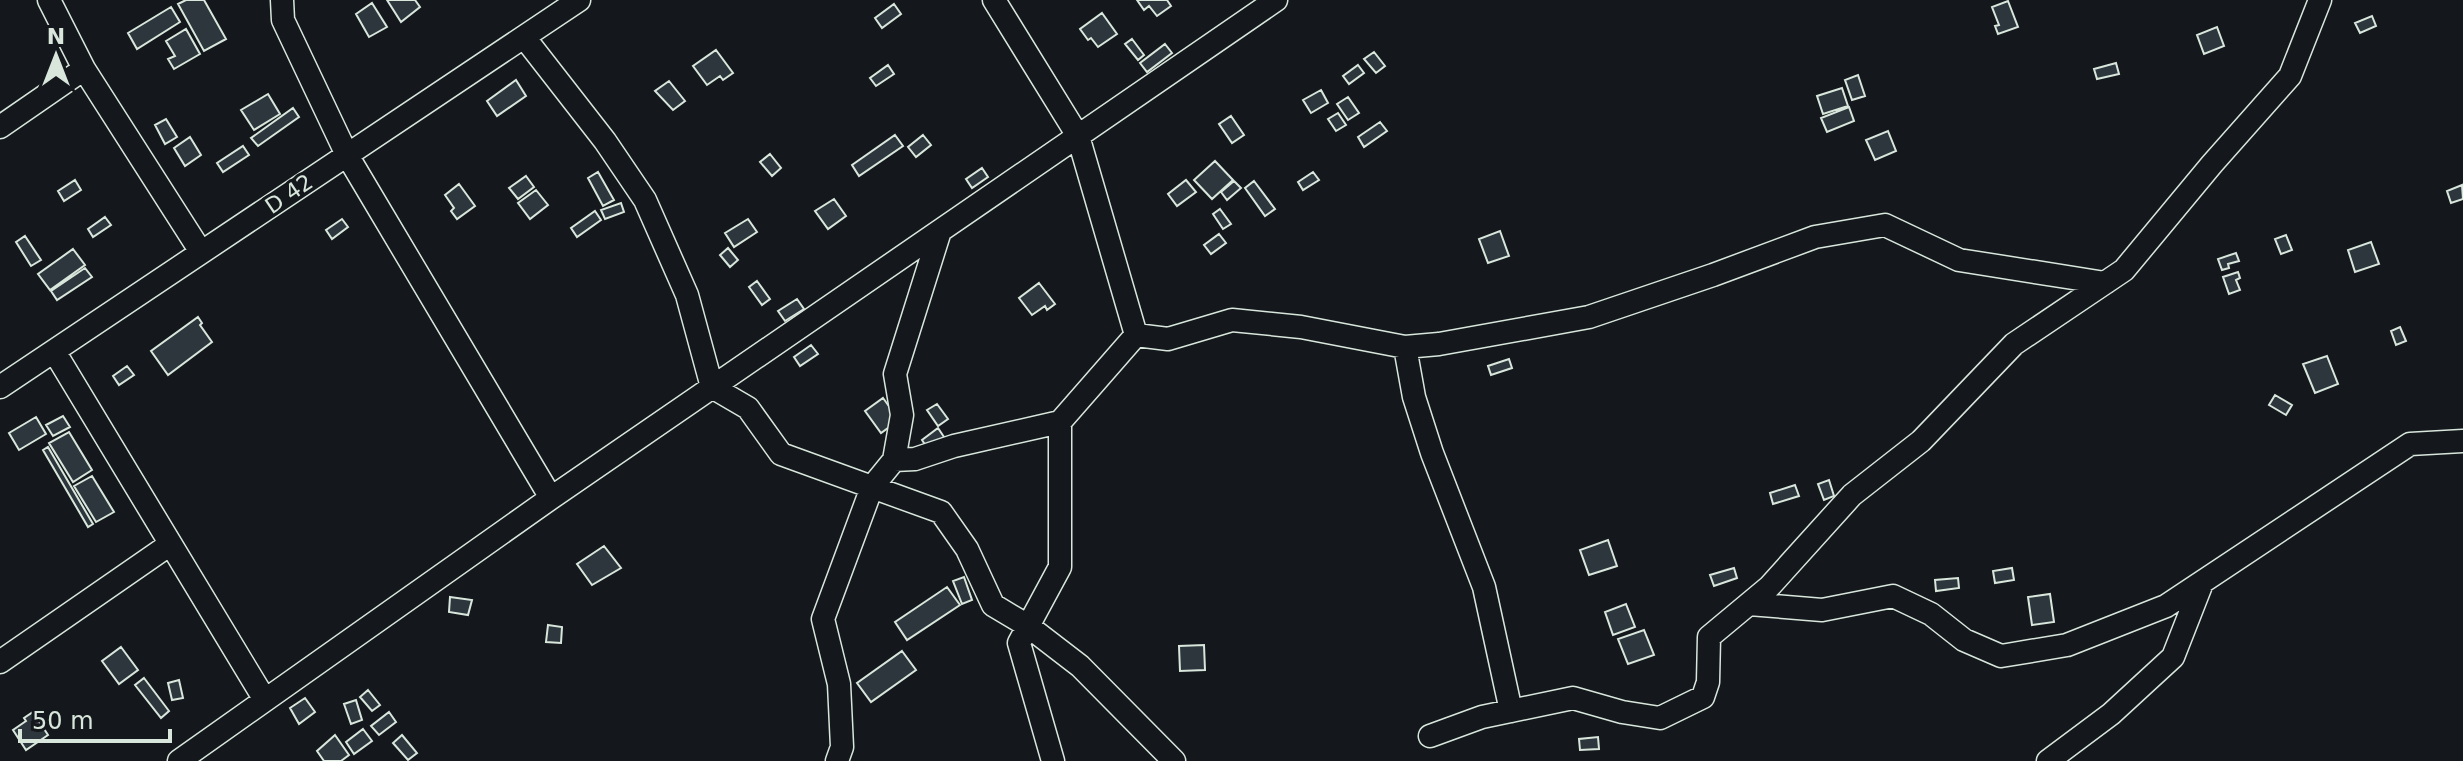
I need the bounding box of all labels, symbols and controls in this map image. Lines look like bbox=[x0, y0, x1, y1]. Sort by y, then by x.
north arrow bbox=[16, 16, 96, 96]
text: N bbox=[47, 24, 65, 49]
street label: D 42 bbox=[260, 169, 318, 219]
scale bar bbox=[20, 693, 170, 743]
text: 50 m bbox=[32, 707, 94, 735]

